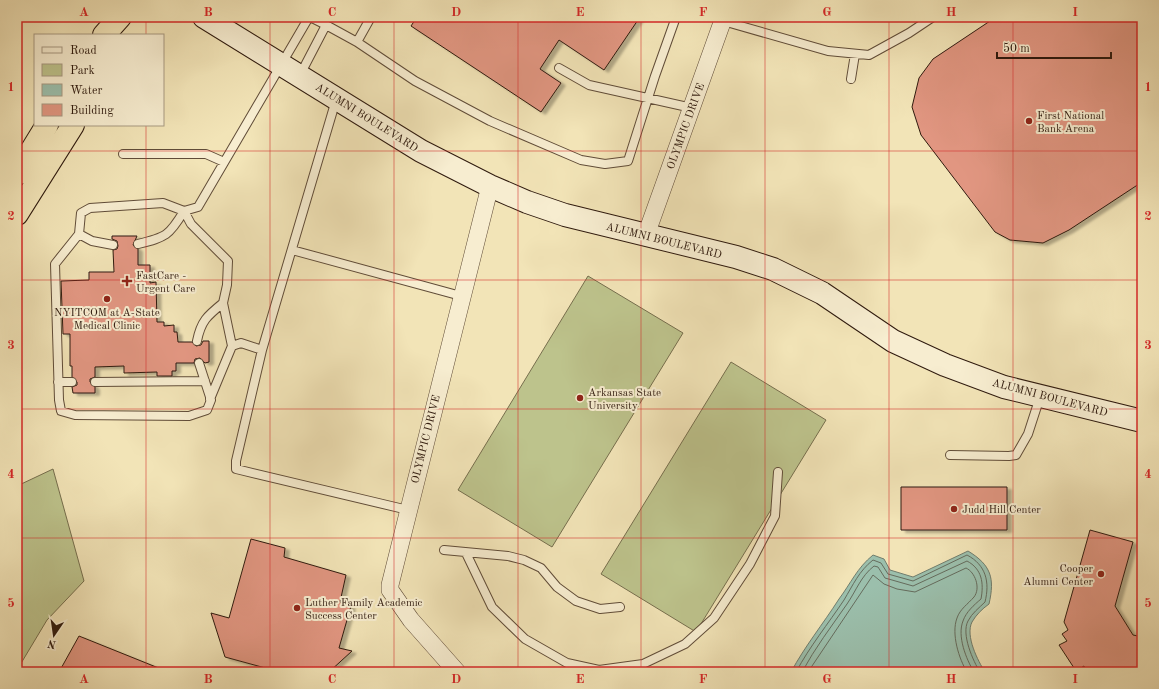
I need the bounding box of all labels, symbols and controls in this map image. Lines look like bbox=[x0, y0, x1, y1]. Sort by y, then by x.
text: A bbox=[79, 6, 89, 19]
text: B bbox=[203, 6, 213, 19]
text: C bbox=[328, 6, 336, 19]
text: D bbox=[451, 6, 461, 19]
text: E bbox=[576, 6, 585, 19]
text: F bbox=[699, 6, 708, 19]
text: G bbox=[822, 6, 832, 19]
text: H bbox=[946, 6, 957, 19]
text: I bbox=[1072, 6, 1078, 19]
legend bbox=[34, 34, 164, 126]
scale bar bbox=[997, 34, 1111, 60]
text: 50 m bbox=[1003, 42, 1030, 55]
text: Road bbox=[70, 45, 97, 57]
text: Park bbox=[70, 65, 95, 77]
text: 1 bbox=[7, 81, 15, 94]
text: 1 bbox=[1144, 81, 1152, 94]
street label: ALUMNI BOULEVARD bbox=[313, 82, 420, 155]
street label: OLYMPIC DRIVE bbox=[666, 82, 707, 171]
text: Water bbox=[70, 85, 103, 97]
text: Building bbox=[70, 105, 114, 117]
place label: First National Bank Arena bbox=[1037, 111, 1104, 135]
marker: First National Bank Arena bbox=[1024, 116, 1034, 126]
text: 2 bbox=[7, 210, 15, 223]
text: 2 bbox=[1144, 210, 1152, 223]
street label: ALUMNI BOULEVARD bbox=[605, 222, 723, 261]
place label: FastCare - Urgent Care bbox=[136, 271, 195, 295]
marker: FastCare - Urgent Care bbox=[121, 275, 133, 287]
marker: NYITCOM at A-State Medical Clinic bbox=[102, 294, 112, 304]
place label: NYITCOM at A-State Medical Clinic bbox=[54, 308, 160, 332]
text: 3 bbox=[7, 339, 15, 352]
text: 3 bbox=[1144, 339, 1152, 352]
street label: ALUMNI BOULEVARD bbox=[991, 378, 1109, 419]
place label: Arkansas State University bbox=[588, 388, 661, 412]
marker: Arkansas State University bbox=[575, 393, 585, 403]
street label: OLYMPIC DRIVE bbox=[410, 394, 443, 485]
text: 4 bbox=[7, 468, 15, 481]
text: 4 bbox=[1144, 468, 1152, 481]
marker: Judd Hill Center bbox=[949, 504, 959, 514]
place label: Judd Hill Center bbox=[962, 505, 1041, 516]
place label: Cooper Alumni Center bbox=[1023, 564, 1093, 588]
marker: Cooper Alumni Center bbox=[1096, 569, 1106, 579]
text: 5 bbox=[7, 597, 15, 610]
text: 5 bbox=[1144, 597, 1152, 610]
place label: Luther Family Academic Success Center bbox=[305, 598, 423, 622]
marker: Luther Family Academic Success Center bbox=[292, 603, 302, 613]
north arrow bbox=[34, 615, 74, 655]
text: N bbox=[46, 637, 57, 650]
text: A bbox=[79, 673, 89, 686]
text: B bbox=[203, 673, 213, 686]
text: C bbox=[328, 673, 336, 686]
text: D bbox=[451, 673, 461, 686]
text: E bbox=[576, 673, 585, 686]
text: F bbox=[699, 673, 708, 686]
text: G bbox=[822, 673, 832, 686]
text: H bbox=[946, 673, 957, 686]
text: I bbox=[1072, 673, 1078, 686]

